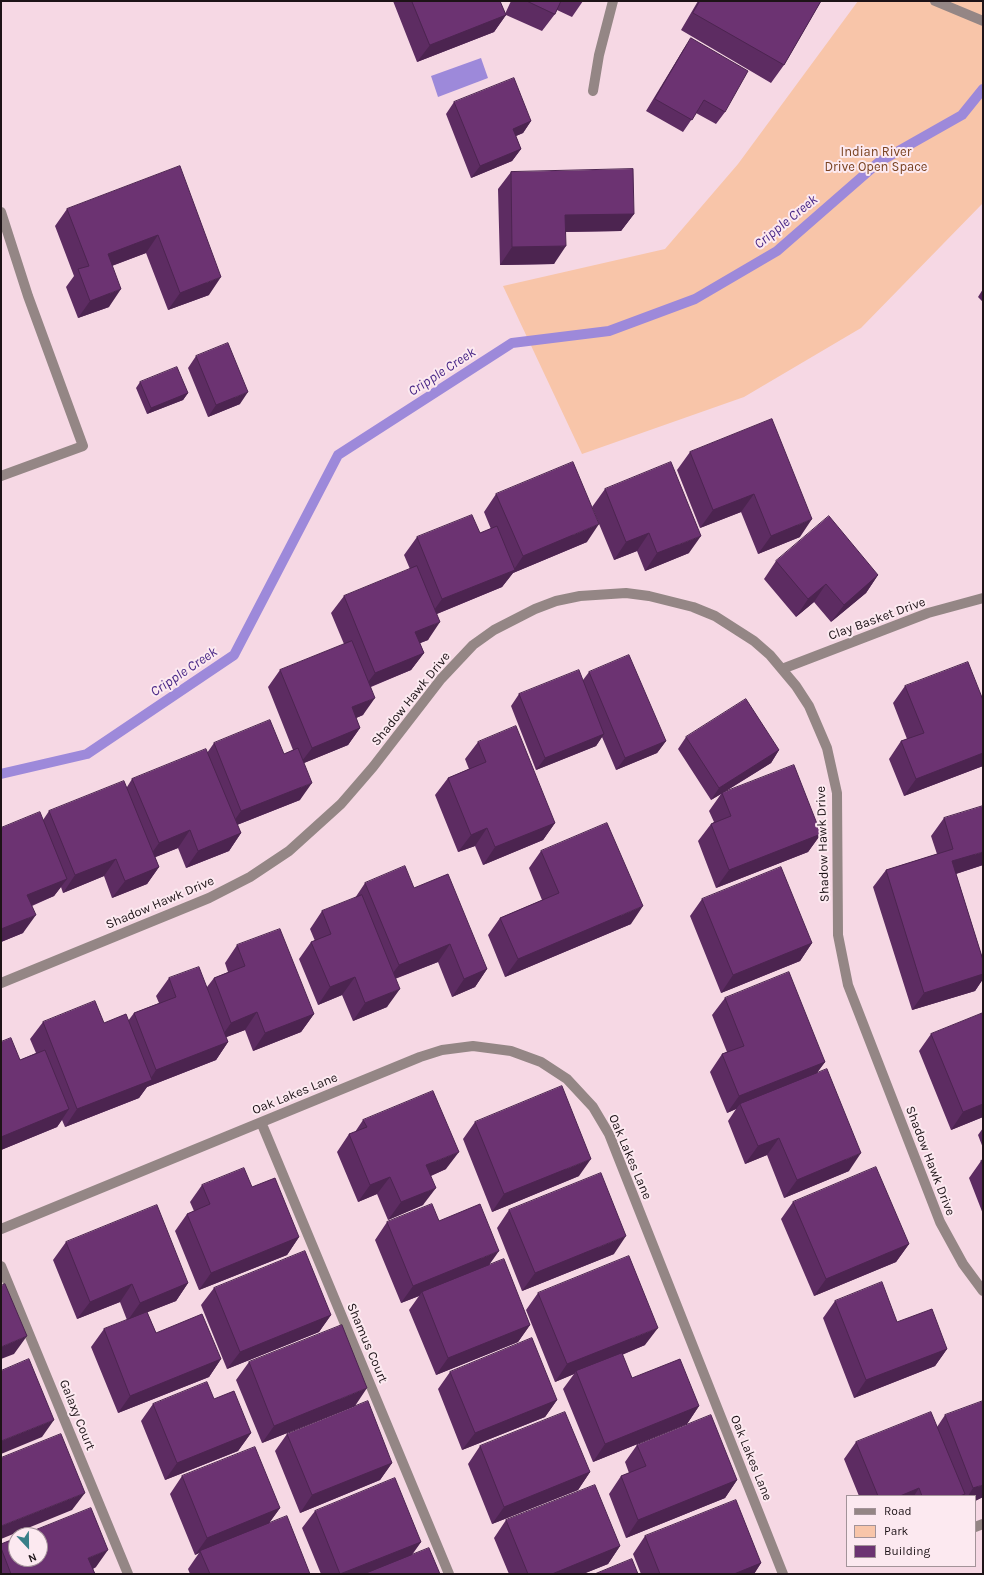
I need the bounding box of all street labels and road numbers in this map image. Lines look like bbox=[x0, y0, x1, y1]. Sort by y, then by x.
street label: Clay Basket Drive bbox=[826, 594, 928, 644]
street label: Shadow Hawk Drive bbox=[368, 649, 454, 749]
street label: Shadow Hawk Drive bbox=[813, 786, 833, 902]
street label: Shadow Hawk Drive bbox=[103, 873, 217, 933]
street label: Oak Lakes Lane bbox=[250, 1070, 340, 1118]
street label: Shadow Hawk Drive bbox=[902, 1104, 958, 1218]
street label: Oak Lakes Lane bbox=[605, 1112, 655, 1202]
street label: Shamus Court bbox=[343, 1301, 391, 1385]
street label: Galaxy Court bbox=[56, 1377, 98, 1453]
street label: Oak Lakes Lane bbox=[727, 1413, 775, 1503]

